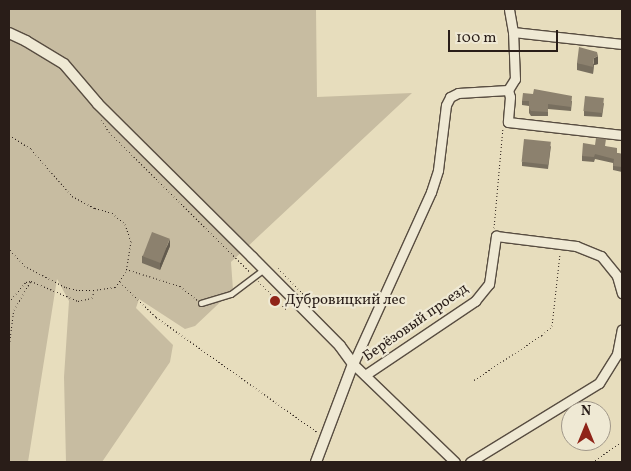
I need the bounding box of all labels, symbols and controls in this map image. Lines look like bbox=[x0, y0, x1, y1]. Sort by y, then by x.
scale bar bbox=[451, 20, 561, 52]
text: 100 m bbox=[456, 28, 496, 49]
street label: Берёзовый проезд bbox=[360, 280, 472, 366]
place label: Дубровицкий лес bbox=[285, 292, 405, 310]
marker: Дубровицкий лес bbox=[269, 295, 281, 307]
north arrow bbox=[561, 401, 611, 451]
text: N bbox=[581, 402, 591, 421]

